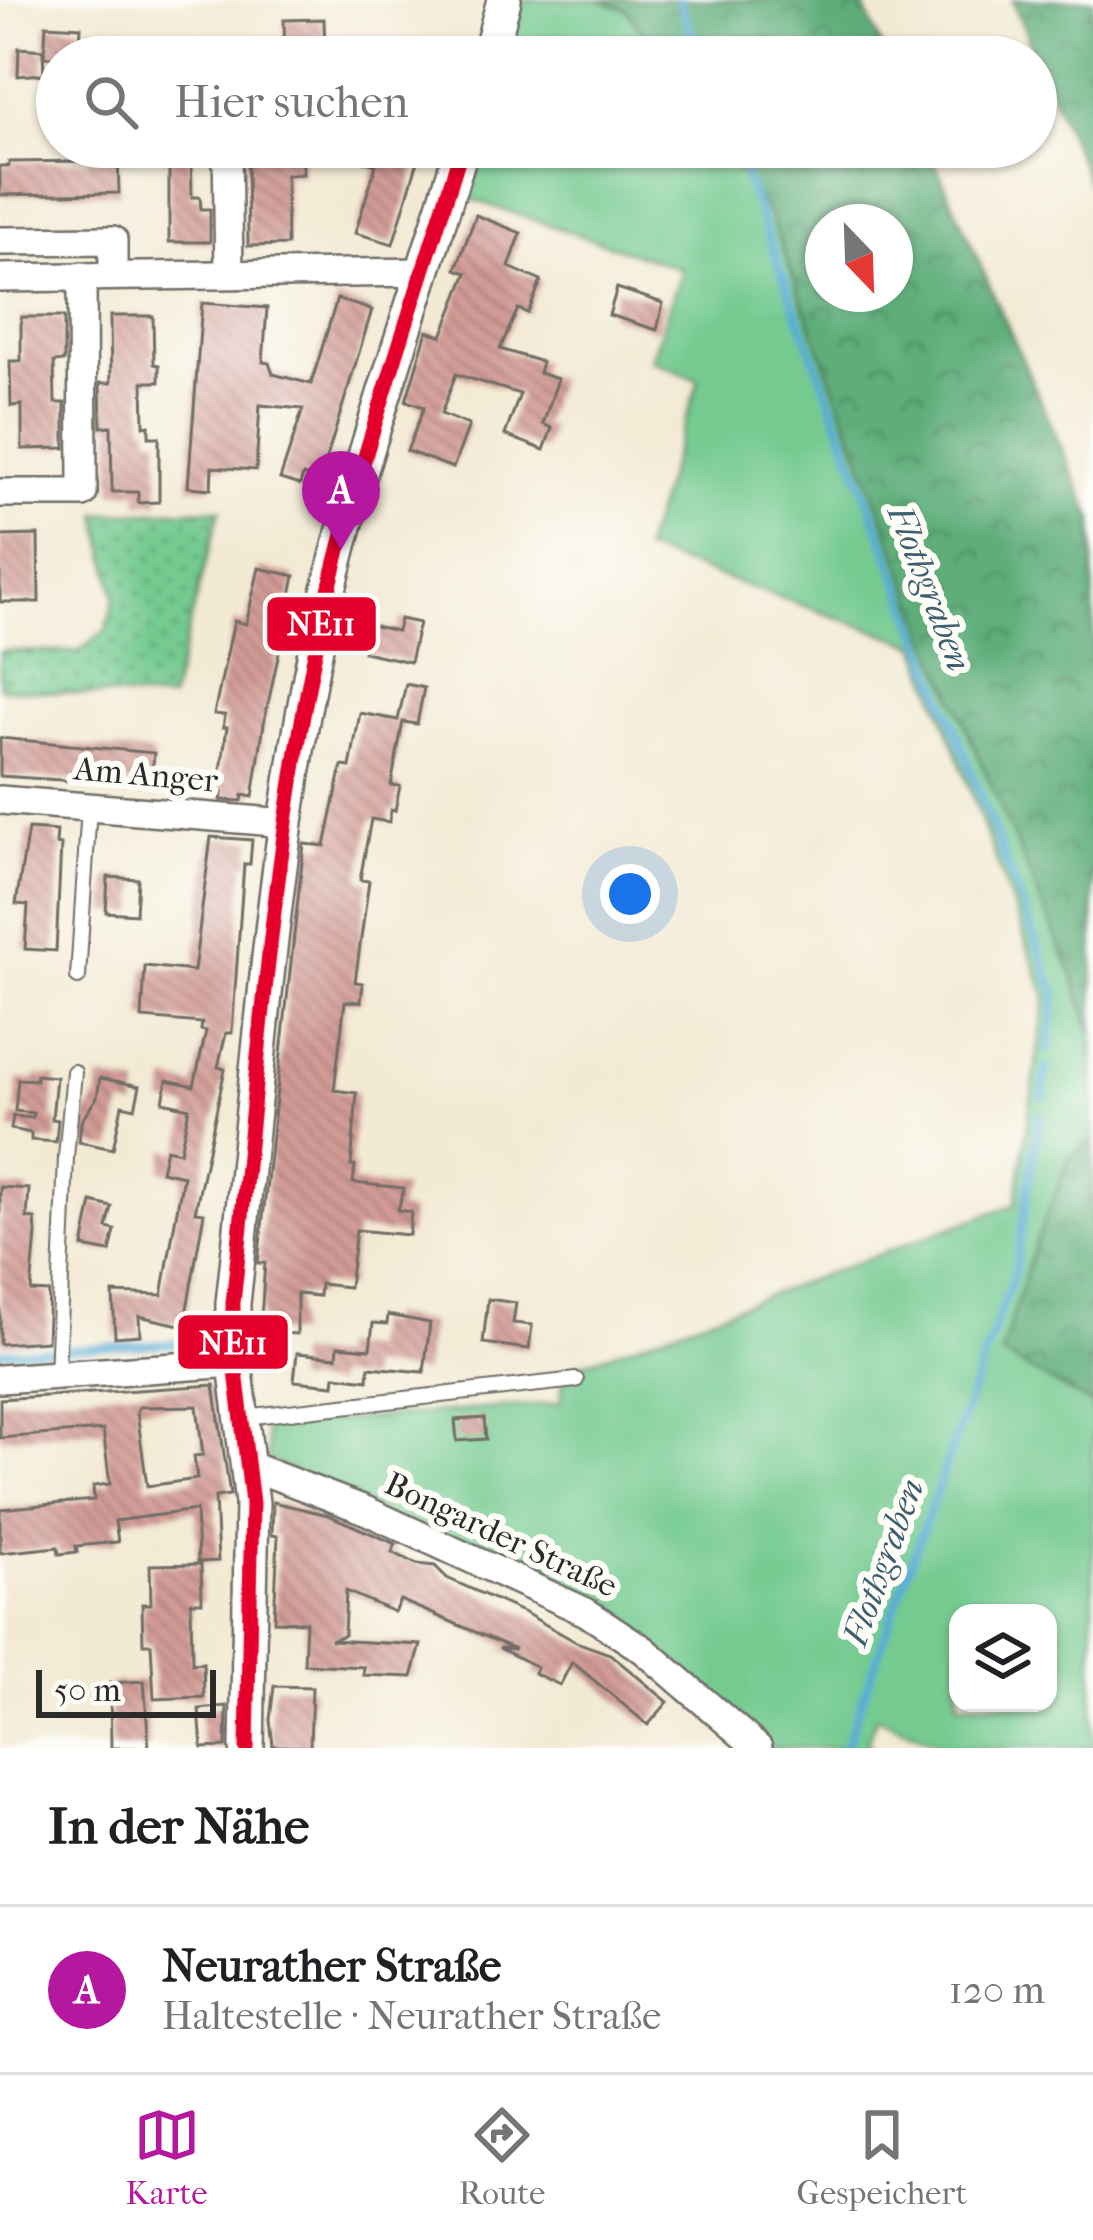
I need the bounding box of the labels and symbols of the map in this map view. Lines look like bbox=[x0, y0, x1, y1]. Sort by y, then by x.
north arrow bbox=[805, 204, 913, 312]
pin: A bbox=[302, 451, 380, 550]
water label: Flothgraben bbox=[879, 498, 981, 677]
line badge: NE11 bbox=[265, 595, 378, 653]
text: NE11 bbox=[287, 605, 355, 644]
street label: Am Anger bbox=[70, 749, 220, 801]
your location bbox=[600, 864, 660, 924]
line badge: NE11 bbox=[176, 1313, 290, 1371]
text: NE11 bbox=[199, 1324, 267, 1363]
street label: Bongarder Straße bbox=[379, 1464, 623, 1606]
water label: Flothgraben bbox=[833, 1473, 933, 1652]
scale bar bbox=[36, 1664, 216, 1717]

